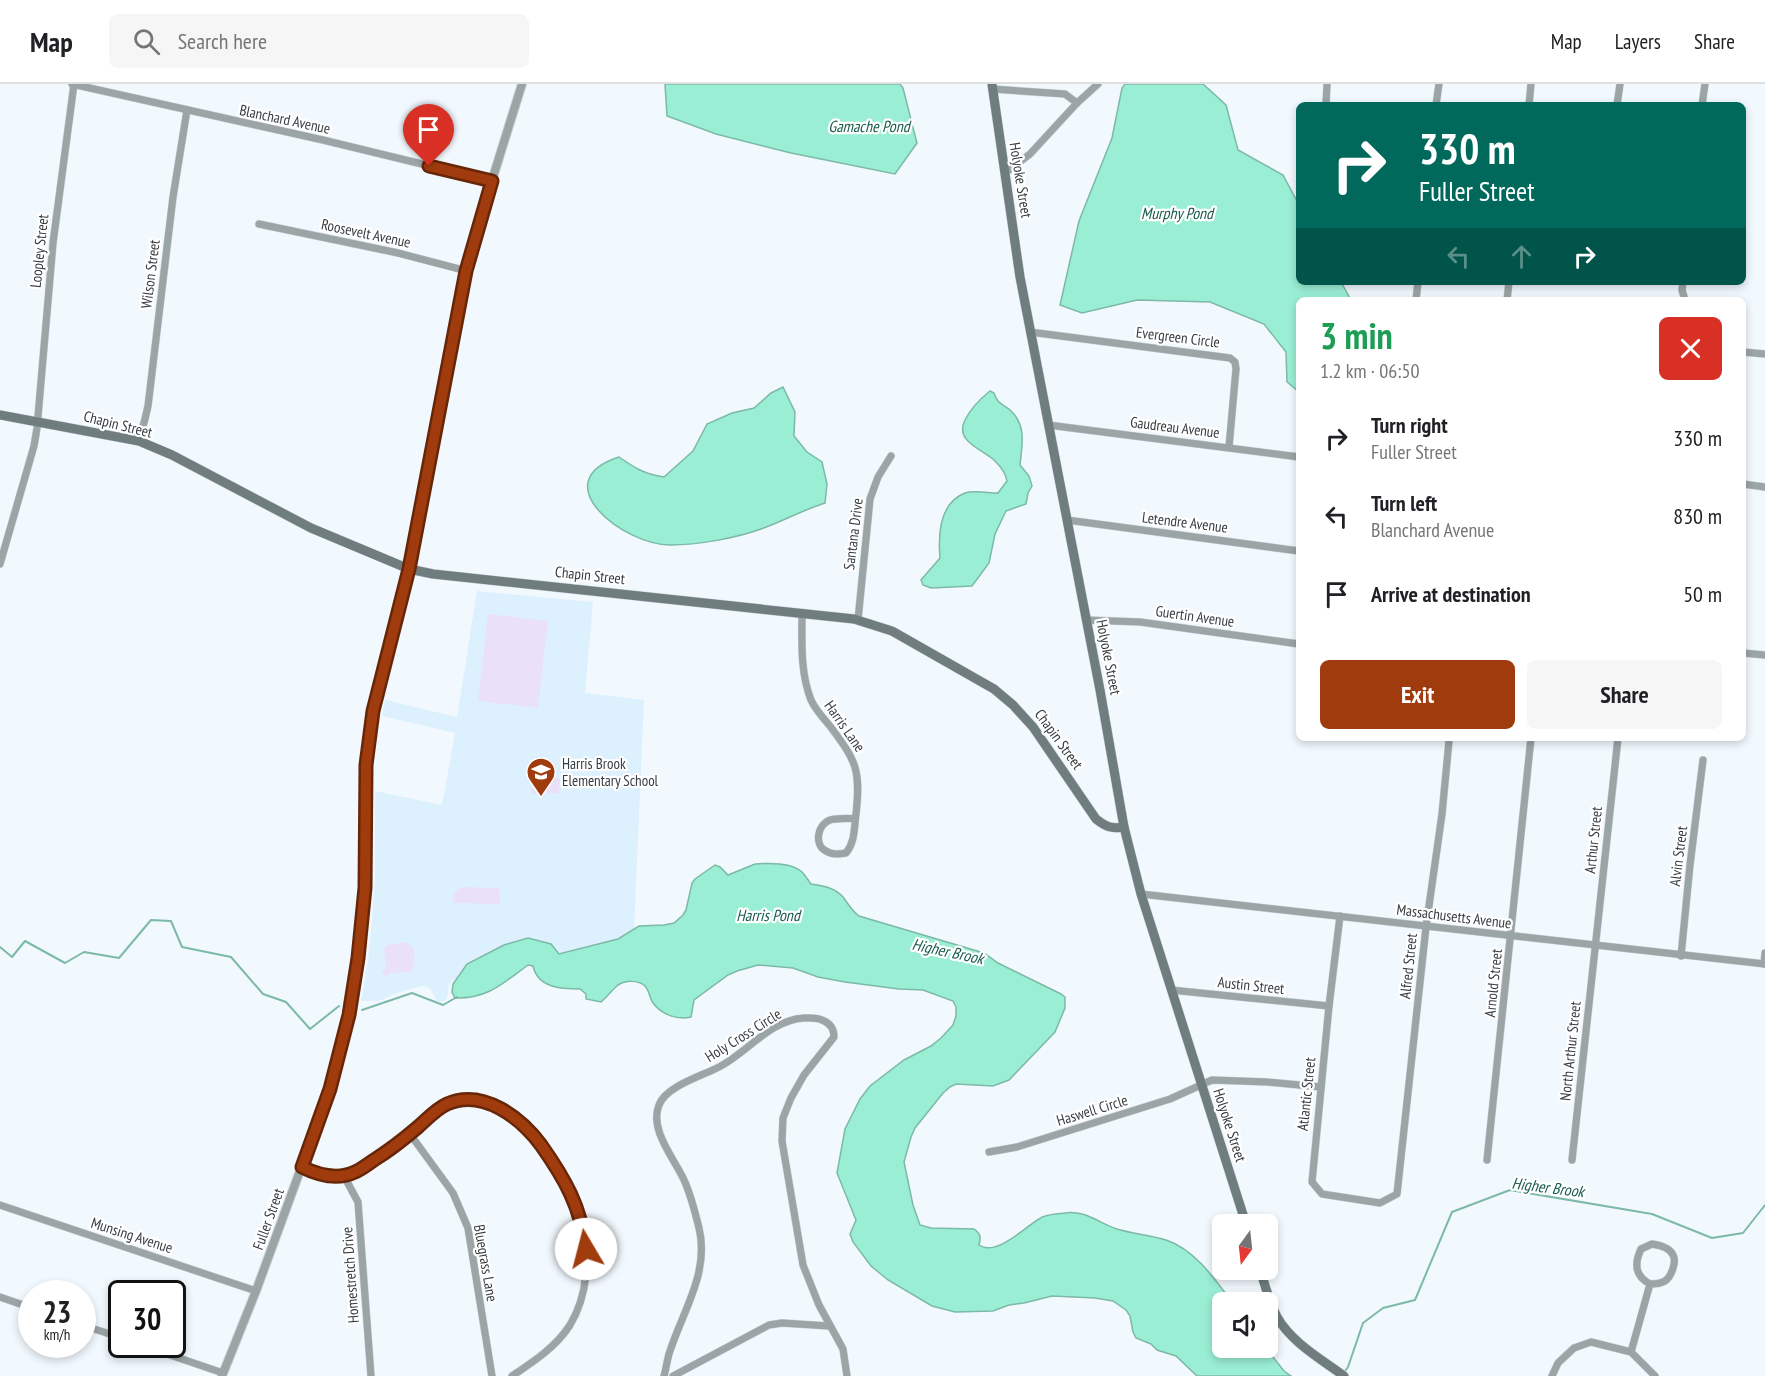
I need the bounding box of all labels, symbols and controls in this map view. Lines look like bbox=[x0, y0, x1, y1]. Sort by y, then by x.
search box bbox=[109, 14, 529, 68]
text: Map bbox=[30, 23, 73, 60]
icon: search bbox=[130, 25, 163, 58]
text: Search here bbox=[178, 27, 267, 55]
text: Map bbox=[1551, 28, 1582, 55]
text: Layers bbox=[1615, 28, 1661, 55]
text: Share bbox=[1694, 28, 1735, 55]
street label: Blanchard Avenue bbox=[238, 100, 332, 138]
pin bbox=[403, 104, 454, 166]
icon: arrive bbox=[412, 113, 445, 146]
water label: Gamache Pond bbox=[828, 116, 912, 136]
text: 330 m bbox=[1419, 121, 1516, 176]
icon: right bbox=[1320, 126, 1398, 204]
street label: Holyoke Street bbox=[1006, 141, 1036, 219]
text: Fuller Street bbox=[1419, 174, 1535, 208]
water label: Murphy Pond bbox=[1141, 203, 1215, 223]
street label: Loopley Street bbox=[26, 213, 52, 289]
street label: Roosevelt Avenue bbox=[320, 214, 412, 252]
street label: Wilson Street bbox=[136, 238, 164, 310]
icon: left bbox=[1442, 240, 1475, 273]
icon: ahead bbox=[1505, 240, 1538, 273]
icon: right bbox=[1568, 240, 1601, 273]
text: 3 min bbox=[1320, 312, 1393, 359]
button: close bbox=[1659, 317, 1722, 380]
street label: Evergreen Circle bbox=[1135, 322, 1221, 352]
text: 1.2 km · 06:50 bbox=[1320, 358, 1419, 384]
street label: Chapin Street bbox=[82, 406, 154, 442]
text: Turn right bbox=[1371, 411, 1448, 439]
street label: Gaudreau Avenue bbox=[1129, 412, 1221, 442]
icon: right bbox=[1320, 422, 1353, 455]
text: 330 m bbox=[1673, 424, 1722, 452]
text: Fuller Street bbox=[1371, 439, 1457, 465]
text: Turn left bbox=[1371, 489, 1437, 517]
street label: Santana Drive bbox=[839, 497, 867, 571]
icon: left bbox=[1320, 500, 1353, 533]
text: 830 m bbox=[1673, 502, 1722, 530]
street label: Letendre Avenue bbox=[1141, 507, 1229, 537]
text: Blanchard Avenue bbox=[1371, 517, 1494, 543]
street label: Chapin Street bbox=[554, 562, 626, 588]
icon: arrive bbox=[1320, 578, 1353, 611]
text: Arrive at destination bbox=[1371, 580, 1531, 608]
text: 50 m bbox=[1683, 580, 1722, 608]
street label: Guertin Avenue bbox=[1154, 601, 1236, 631]
street label: Holyoke Street bbox=[1092, 618, 1126, 696]
button: Exit bbox=[1320, 660, 1515, 729]
button: Share bbox=[1527, 660, 1722, 729]
street label: Harris Lane bbox=[820, 697, 870, 755]
street label: Chapin Street bbox=[1031, 705, 1087, 773]
place label: Harris Brook Elementary School bbox=[562, 754, 659, 790]
school or university icon: Harris Brook Elementary School bbox=[525, 756, 557, 798]
street label: Arthur Street bbox=[1580, 806, 1606, 874]
street label: Alvin Street bbox=[1665, 825, 1691, 887]
street label: Massachusetts Avenue bbox=[1396, 900, 1512, 932]
water label: Harris Pond bbox=[736, 905, 802, 925]
street label: Alfred Street bbox=[1395, 932, 1421, 1000]
water label: Higher Brook bbox=[911, 934, 987, 969]
street label: Arnold Street bbox=[1480, 948, 1506, 1018]
street label: Austin Street bbox=[1217, 972, 1285, 998]
street label: North Arthur Street bbox=[1555, 1000, 1585, 1102]
street label: Holy Cross Circle bbox=[701, 1004, 785, 1066]
street label: Atlantic Street bbox=[1293, 1056, 1319, 1132]
street label: Holyoke Street bbox=[1209, 1086, 1251, 1164]
street label: Haswell Circle bbox=[1054, 1090, 1130, 1130]
water label: Higher Brook bbox=[1511, 1173, 1587, 1202]
street label: Fuller Street bbox=[248, 1186, 288, 1252]
street label: Munsing Avenue bbox=[89, 1213, 175, 1257]
north arrow bbox=[1212, 1214, 1278, 1280]
map controls bbox=[1212, 1214, 1278, 1358]
position arrow bbox=[554, 1217, 618, 1281]
street label: Bluegrass Lane bbox=[470, 1223, 502, 1303]
street label: Homestretch Drive bbox=[337, 1226, 363, 1324]
speed limit sign: 30 bbox=[108, 1280, 186, 1358]
text: 23 bbox=[43, 1292, 71, 1331]
button: sound bbox=[1212, 1292, 1278, 1358]
text: km/h bbox=[44, 1325, 70, 1344]

